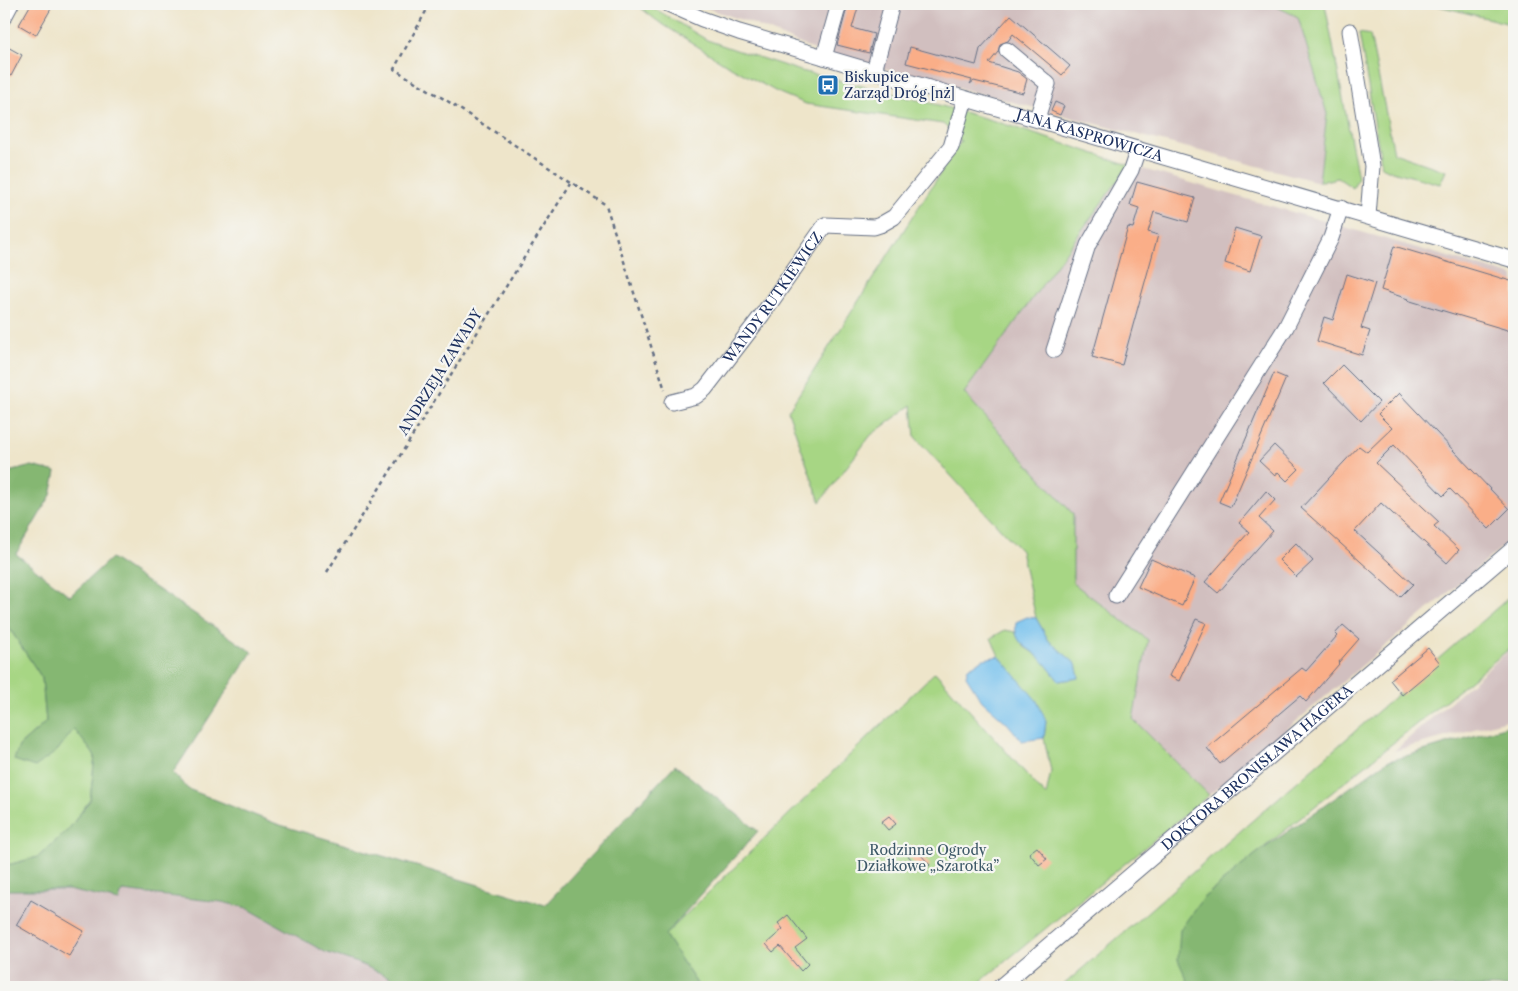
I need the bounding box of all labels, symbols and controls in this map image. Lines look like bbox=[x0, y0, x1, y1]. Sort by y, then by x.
place label: Biskupice Zarząd Dróg [nż] bbox=[844, 68, 955, 102]
bus stop icon: Biskupice Zarząd Dróg [nż] bbox=[816, 73, 840, 97]
street label: JANA KASPROWICZA bbox=[1013, 105, 1166, 165]
street label: WANDY RUTKIEWICZ bbox=[719, 228, 826, 368]
street label: ANDRZEJA ZAWADY bbox=[393, 305, 487, 439]
street label: DOKTORA BRONISŁAWA HAGERA bbox=[1158, 680, 1357, 854]
park label: Rodzinne Ogrody Działkowe „Szarotka” bbox=[857, 841, 999, 875]

